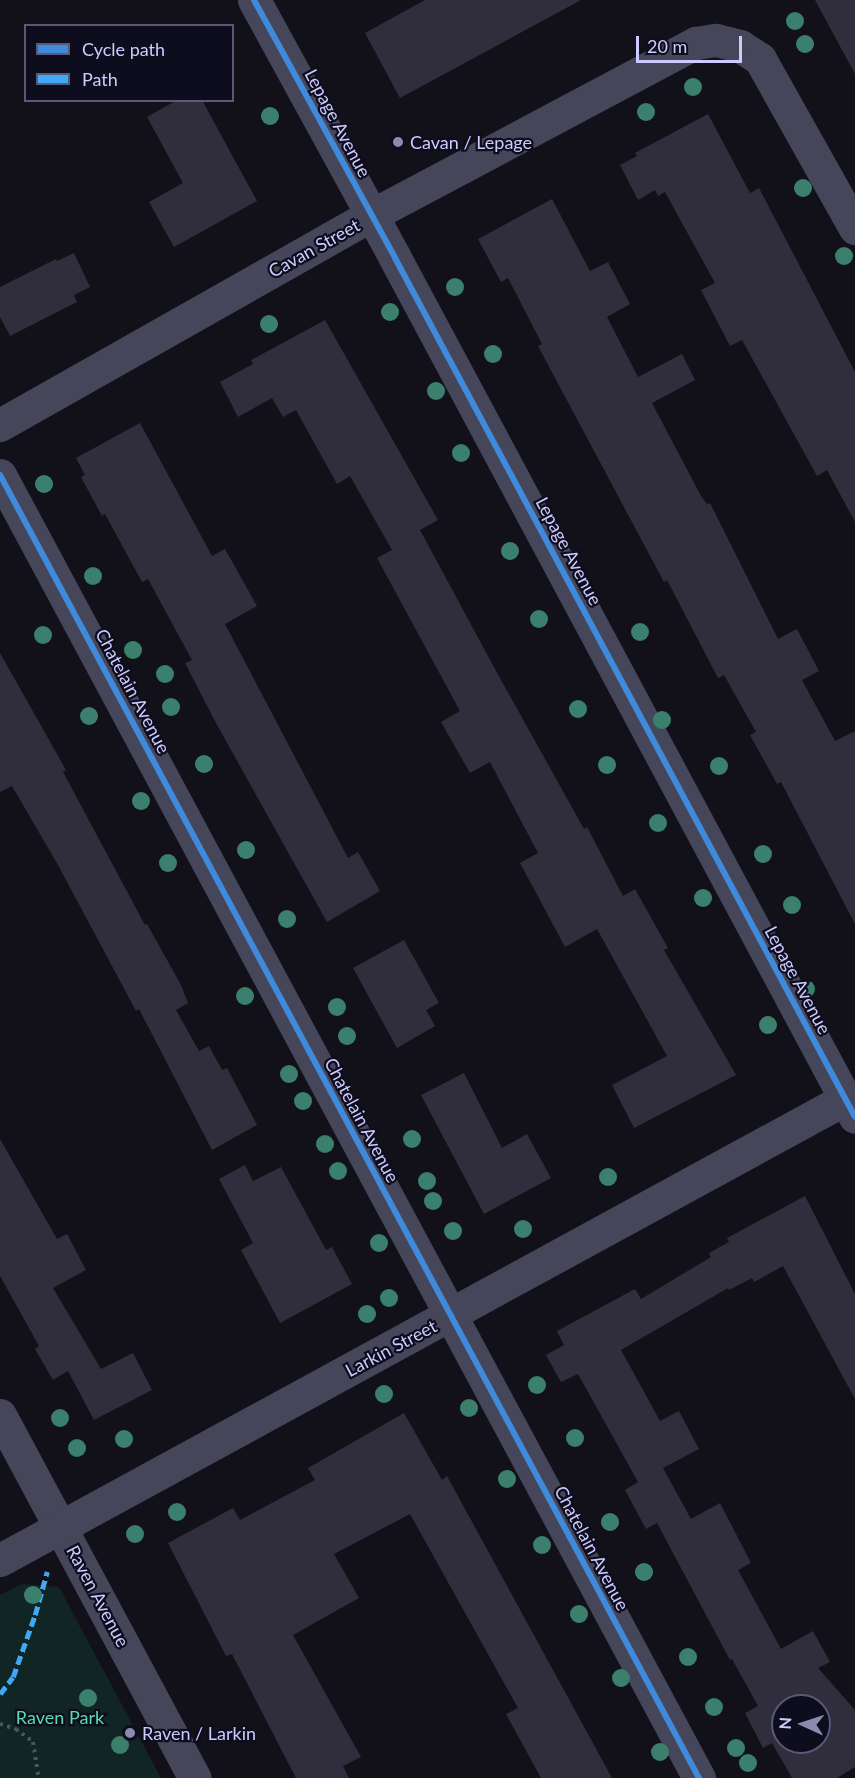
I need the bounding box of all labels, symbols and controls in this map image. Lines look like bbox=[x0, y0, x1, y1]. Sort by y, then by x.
legend bbox=[24, 24, 234, 102]
scale bar bbox=[639, 24, 746, 62]
text: 20 m bbox=[647, 35, 687, 57]
text: Cycle path bbox=[82, 38, 165, 60]
street label: Lepage Avenue bbox=[300, 65, 376, 181]
text: Path bbox=[82, 68, 118, 90]
place label: Cavan / Lepage bbox=[410, 131, 532, 153]
marker: Cavan / Lepage bbox=[391, 135, 405, 149]
street label: Cavan Street bbox=[265, 214, 363, 282]
street label: Lepage Avenue bbox=[531, 493, 607, 609]
street label: Chatelain Avenue bbox=[91, 625, 175, 757]
street label: Lepage Avenue bbox=[760, 922, 836, 1038]
street label: Chatelain Avenue bbox=[320, 1054, 404, 1186]
street label: Larkin Street bbox=[342, 1315, 440, 1381]
street label: Chatelain Avenue bbox=[550, 1482, 634, 1614]
street label: Raven Avenue bbox=[62, 1541, 134, 1651]
north arrow bbox=[771, 1694, 831, 1754]
park label: Raven Park bbox=[16, 1706, 104, 1728]
text: N bbox=[775, 1716, 794, 1730]
place label: Raven / Larkin bbox=[142, 1722, 256, 1744]
marker: Raven / Larkin bbox=[123, 1726, 137, 1740]

